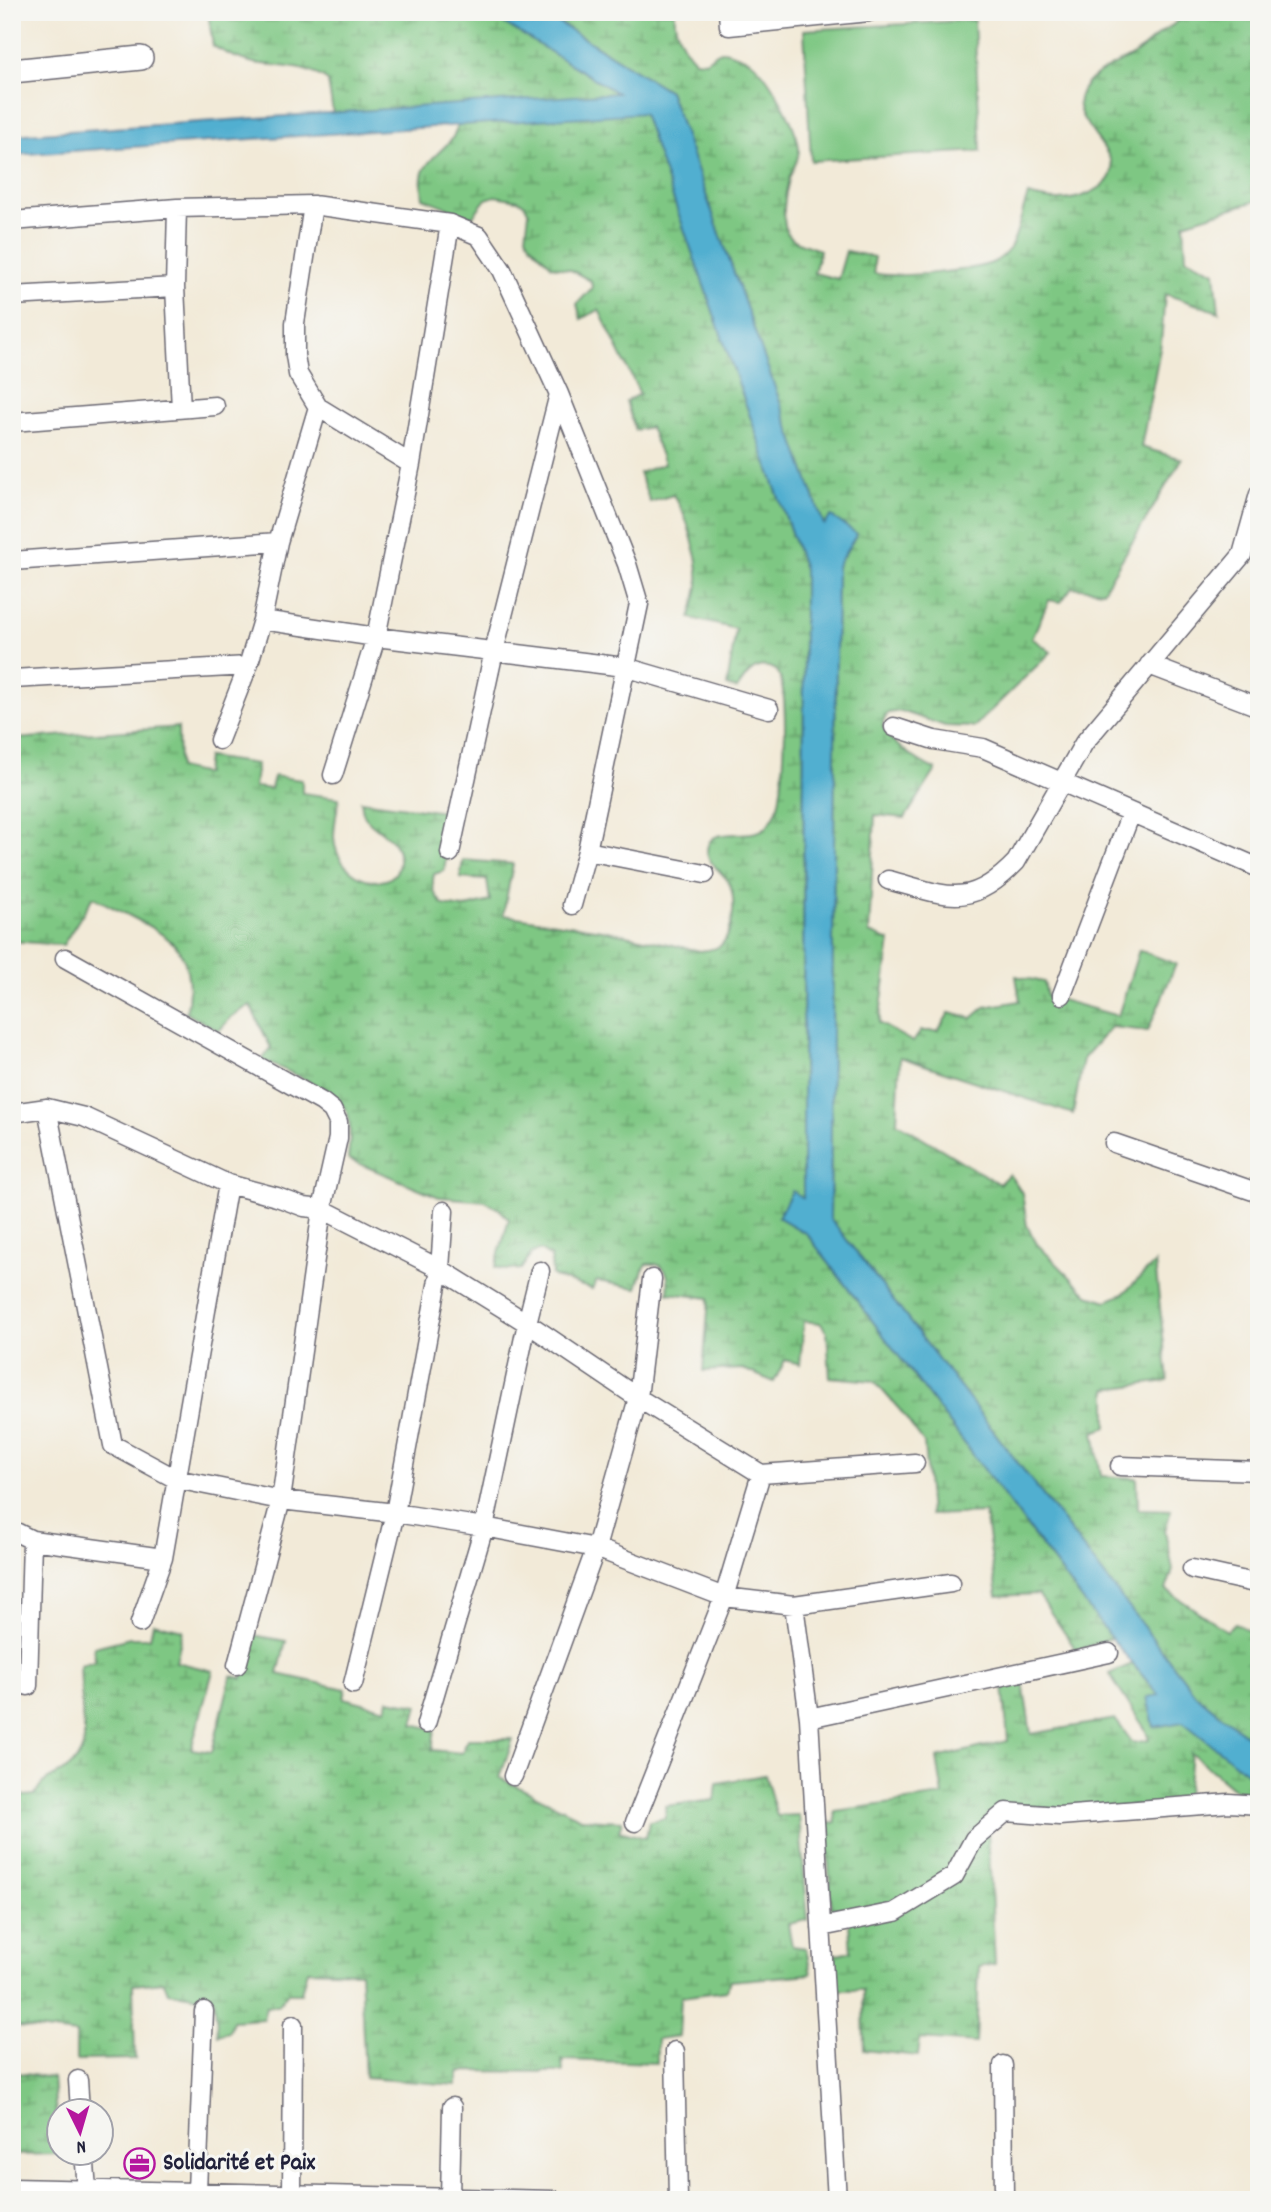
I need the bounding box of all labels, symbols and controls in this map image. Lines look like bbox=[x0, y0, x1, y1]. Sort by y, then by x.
north arrow bbox=[46, 2096, 116, 2166]
text: N bbox=[75, 2132, 87, 2159]
office icon: Solidarité et Paix bbox=[123, 2147, 157, 2181]
place label: Solidarité et Paix bbox=[163, 2147, 315, 2181]

